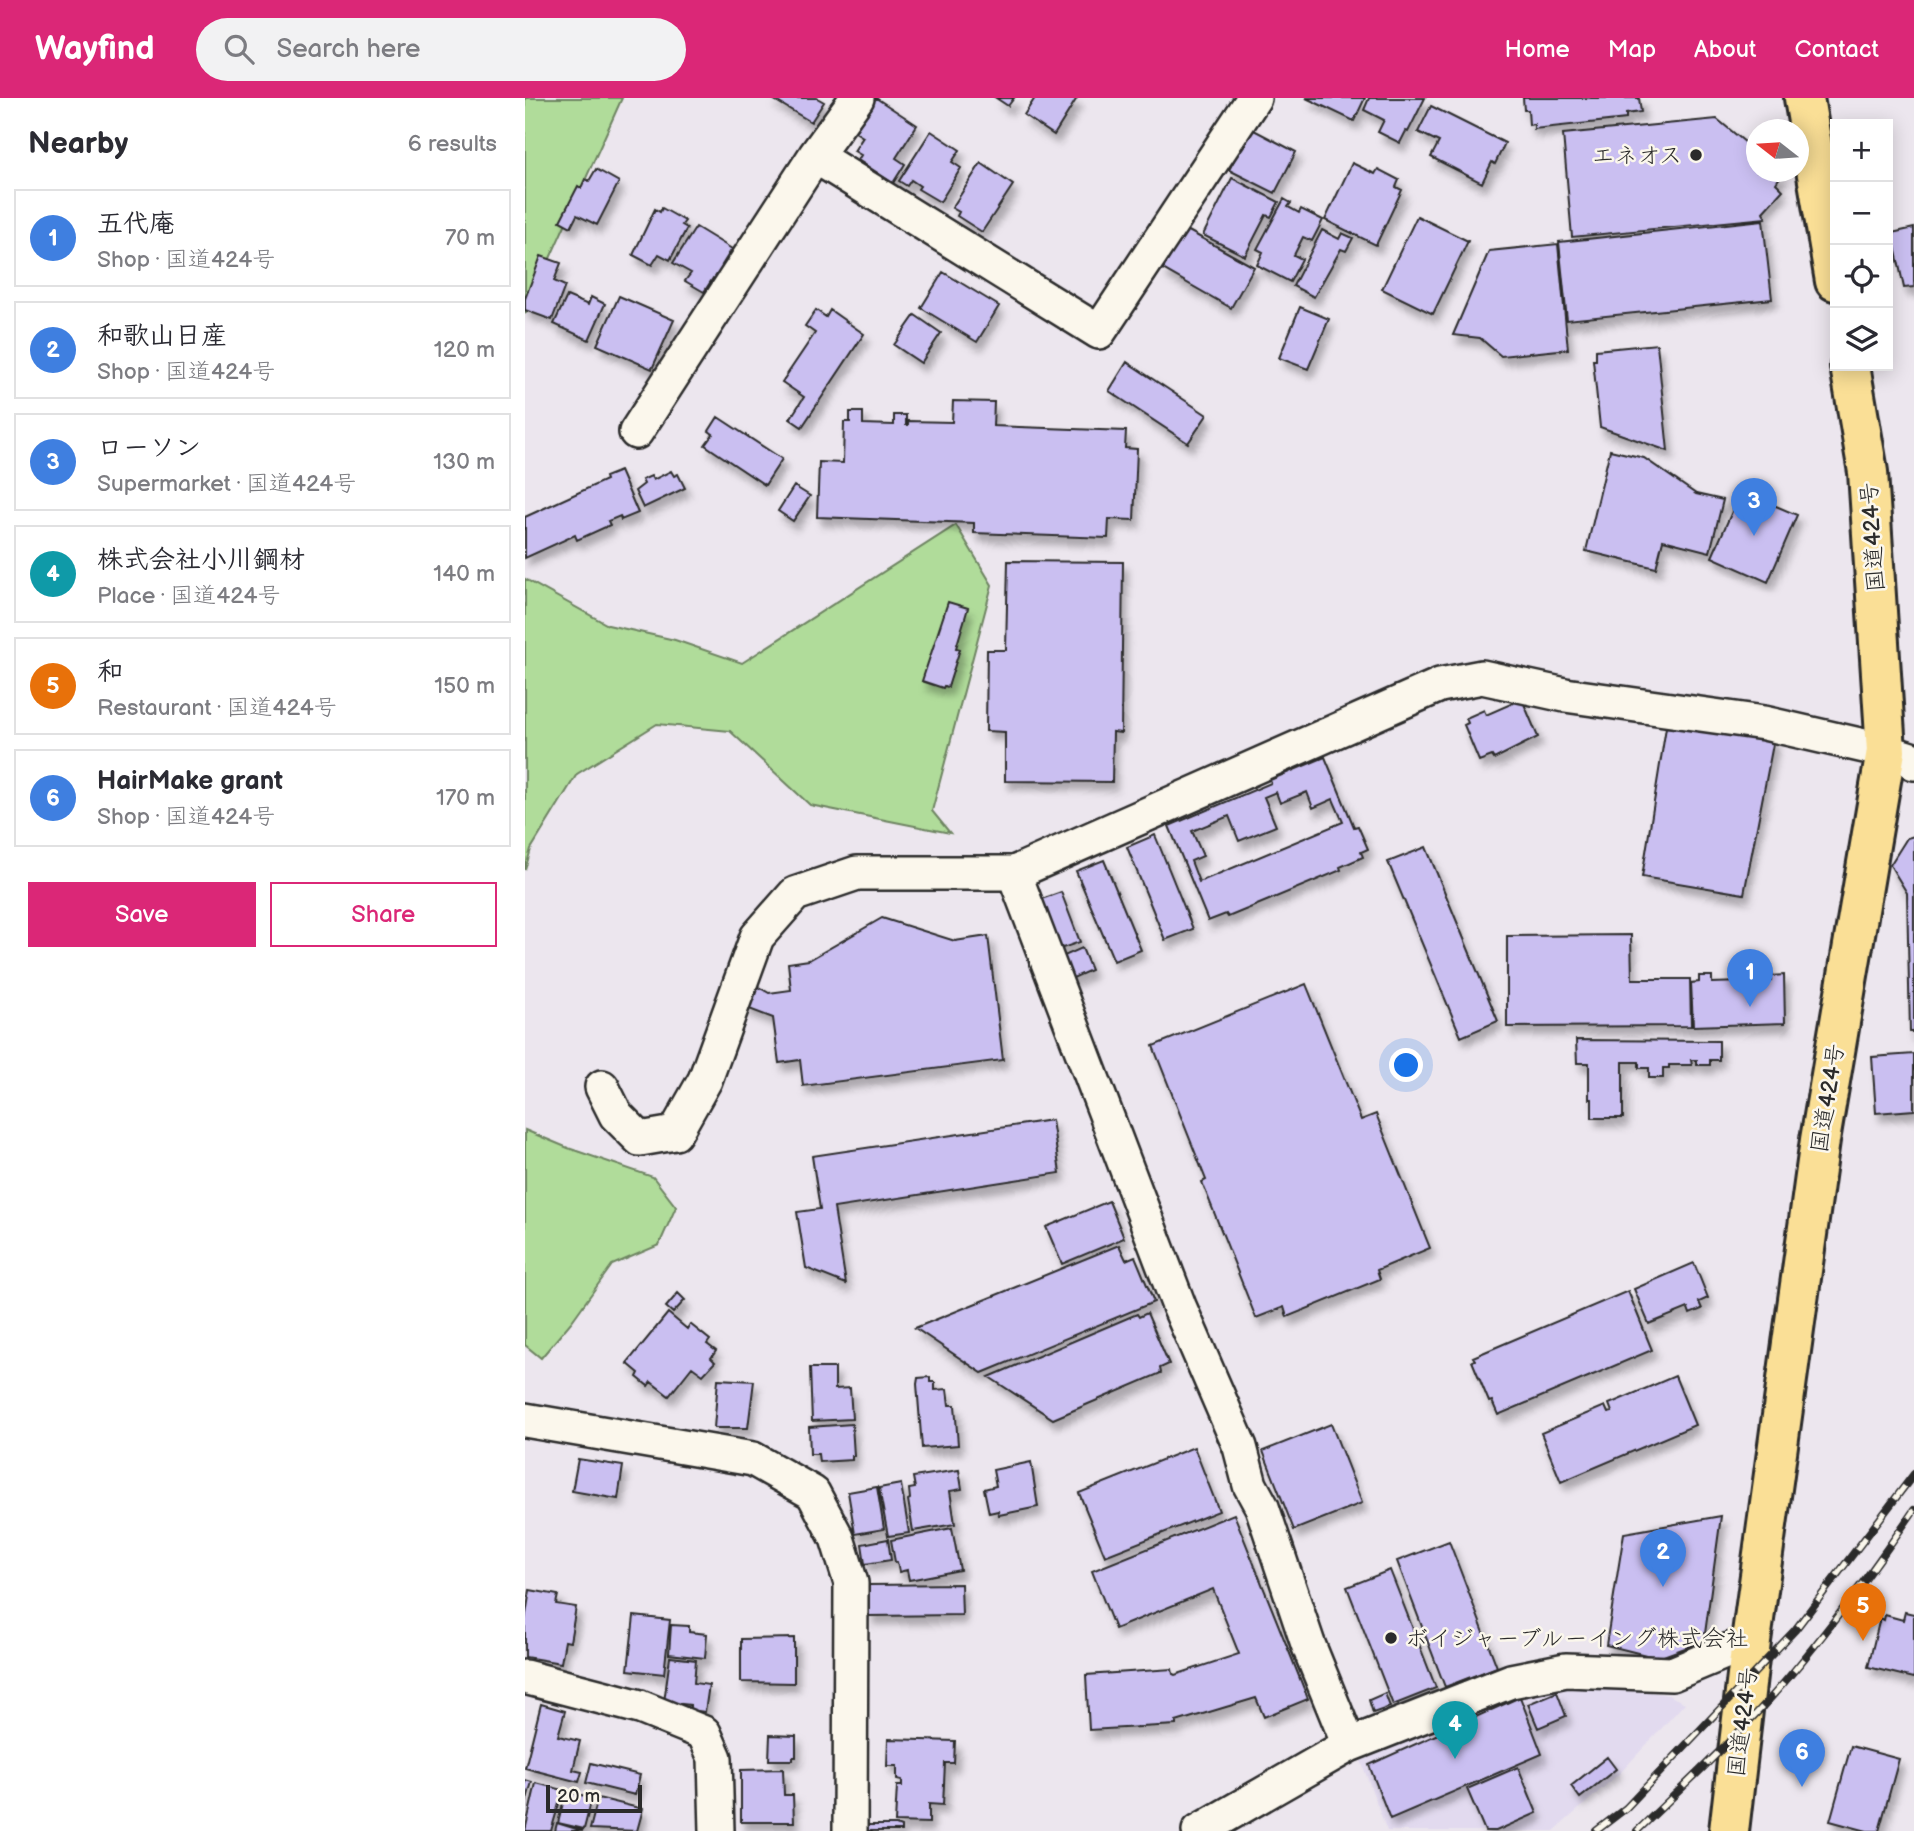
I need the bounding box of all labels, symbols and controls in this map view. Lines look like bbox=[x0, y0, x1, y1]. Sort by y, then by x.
search box bbox=[196, 18, 686, 81]
text: Wayfind bbox=[35, 29, 154, 69]
icon: search bbox=[220, 30, 258, 68]
text: Search here bbox=[276, 34, 421, 65]
text: Home bbox=[1505, 35, 1570, 64]
text: Map bbox=[1608, 35, 1656, 64]
text: About bbox=[1694, 35, 1756, 64]
text: Contact bbox=[1794, 35, 1879, 64]
north arrow bbox=[1746, 119, 1809, 182]
map controls bbox=[1830, 119, 1893, 371]
button: + bbox=[1830, 119, 1893, 182]
text: Nearby bbox=[28, 126, 128, 162]
text: 6 results bbox=[408, 130, 497, 158]
place label: エネオス bbox=[1591, 142, 1682, 170]
marker: エネオス bbox=[1688, 147, 1704, 163]
button: − bbox=[1830, 182, 1893, 245]
text: 五代庵 bbox=[97, 209, 175, 240]
text: 1 bbox=[48, 224, 58, 252]
text: 70 m bbox=[445, 224, 495, 252]
button: locate bbox=[1830, 245, 1893, 308]
text: Shop · 国道424号 bbox=[97, 246, 275, 274]
button: layers bbox=[1830, 308, 1893, 371]
text: 和歌山日産 bbox=[97, 321, 227, 352]
text: 2 bbox=[46, 336, 60, 364]
text: 120 m bbox=[434, 336, 495, 364]
text: Shop · 国道424号 bbox=[97, 358, 275, 386]
text: ローソン bbox=[97, 433, 201, 464]
text: 3 bbox=[46, 448, 60, 476]
text: 130 m bbox=[433, 448, 495, 476]
text: Supermarket · 国道424号 bbox=[97, 470, 356, 498]
pin: 3 bbox=[1731, 478, 1777, 536]
street label: 国道424号 bbox=[1855, 481, 1891, 593]
text: 株式会社小川鋼材 bbox=[97, 545, 305, 576]
text: 4 bbox=[46, 560, 60, 588]
text: 140 m bbox=[433, 560, 495, 588]
text: Place · 国道424号 bbox=[97, 582, 281, 610]
text: 和 bbox=[97, 657, 123, 688]
text: 5 bbox=[46, 672, 60, 700]
text: 150 m bbox=[434, 672, 495, 700]
text: Restaurant · 国道424号 bbox=[97, 694, 337, 722]
text: HairMake grant bbox=[97, 766, 283, 797]
text: 6 bbox=[46, 784, 60, 812]
text: 170 m bbox=[436, 784, 495, 812]
text: Shop · 国道424号 bbox=[97, 803, 275, 831]
button: Save bbox=[28, 882, 256, 947]
button: Share bbox=[270, 882, 497, 947]
pin: 1 bbox=[1727, 949, 1773, 1007]
street label: 国道424号 bbox=[1806, 1041, 1850, 1155]
your location bbox=[1389, 1048, 1423, 1082]
pin: 2 bbox=[1640, 1529, 1686, 1587]
pin: 5 bbox=[1840, 1583, 1886, 1641]
place label: ボイジャーブルーイング株式会社 bbox=[1405, 1625, 1749, 1653]
marker: ボイジャーブルーイング株式会社 bbox=[1383, 1630, 1399, 1646]
street label: 国道424号 bbox=[1722, 1666, 1764, 1779]
pin: 4 bbox=[1432, 1701, 1478, 1759]
pin: 6 bbox=[1779, 1729, 1825, 1787]
scale bar bbox=[546, 1782, 642, 1814]
text: 20 m bbox=[557, 1785, 600, 1808]

